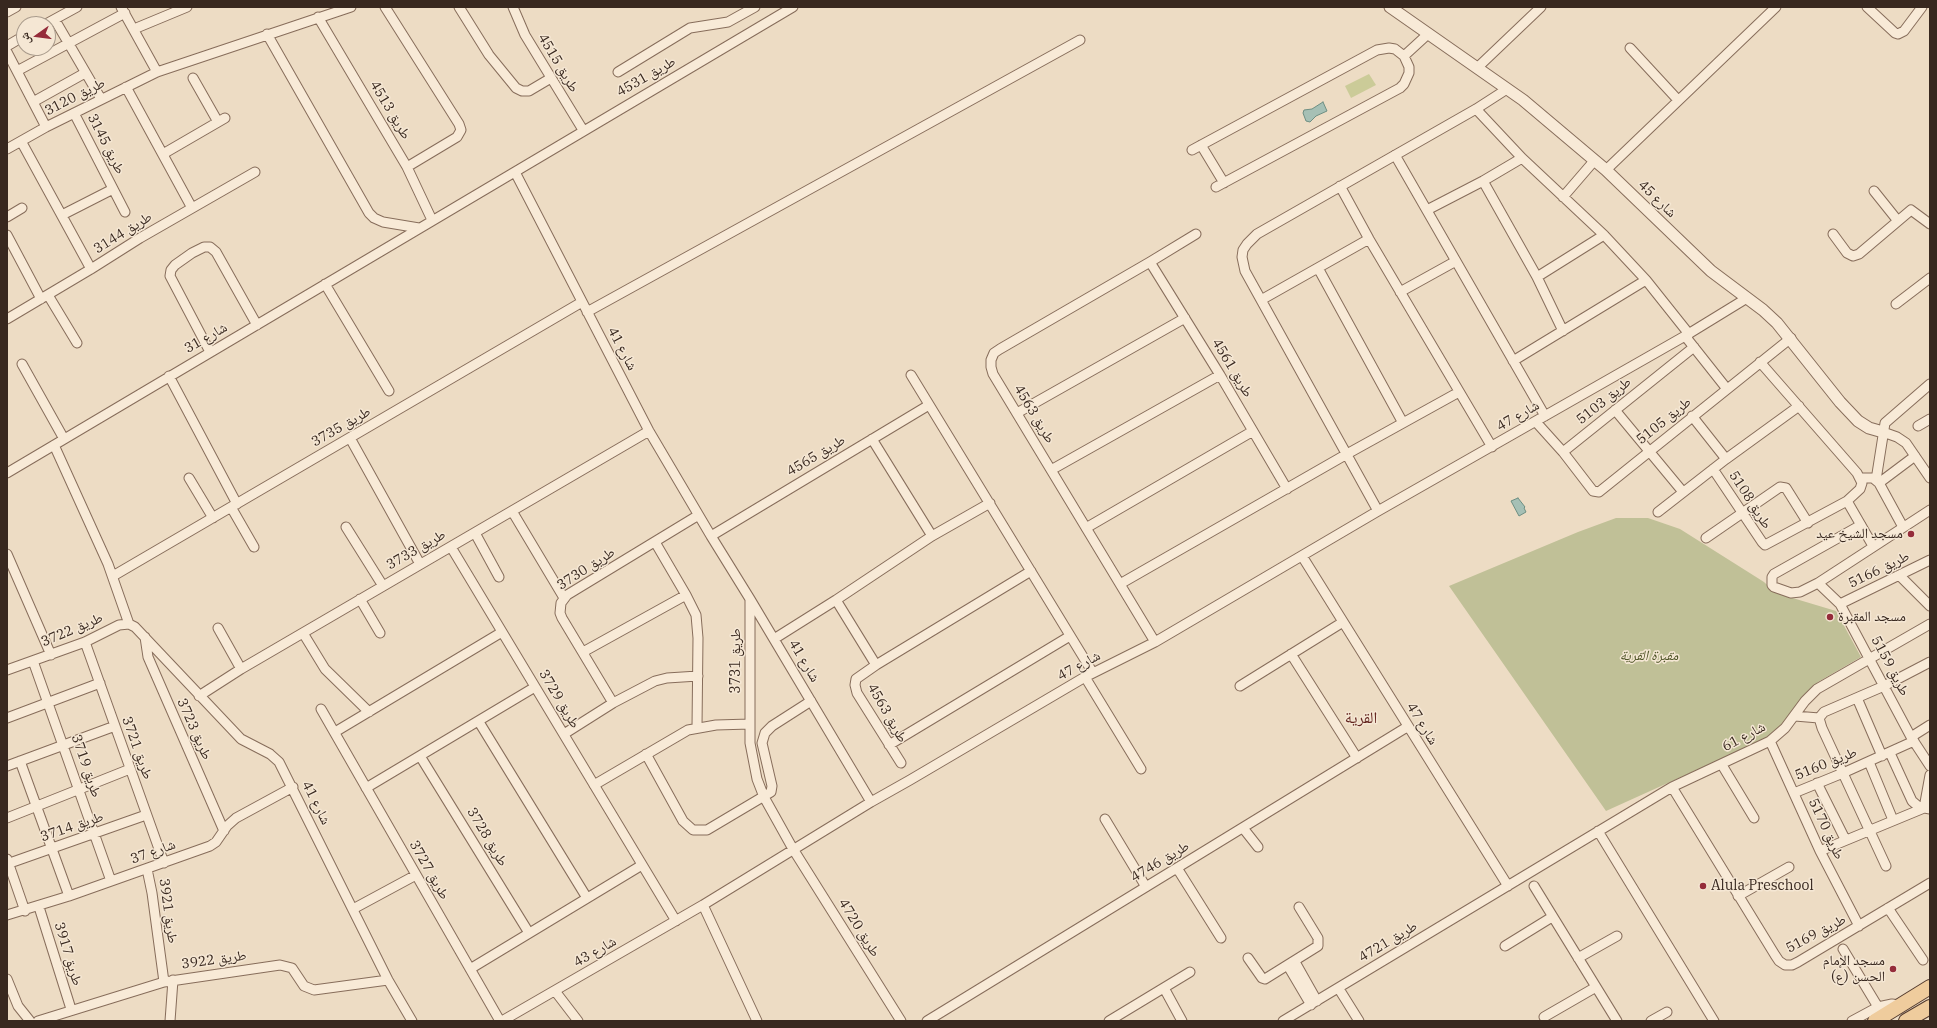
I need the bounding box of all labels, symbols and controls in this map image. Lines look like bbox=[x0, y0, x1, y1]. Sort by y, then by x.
north arrow bbox=[16, 16, 56, 56]
text: ش bbox=[17, 31, 34, 46]
street label: طريق 4515 bbox=[534, 31, 582, 95]
street label: طريق 4531 bbox=[613, 53, 679, 101]
street label: طريق 3120 bbox=[42, 75, 108, 119]
street label: طريق 4513 bbox=[366, 78, 414, 142]
street label: طريق 3145 bbox=[84, 111, 128, 177]
street label: شارع 45 bbox=[1634, 177, 1680, 221]
street label: طريق 3144 bbox=[91, 209, 155, 257]
street label: شارع 31 bbox=[182, 319, 230, 357]
street label: شارع 41 bbox=[604, 324, 640, 374]
street label: طريق 4561 bbox=[1208, 336, 1256, 400]
street label: طريق 5103 bbox=[1573, 374, 1635, 428]
street label: طريق 4563 bbox=[1010, 382, 1058, 446]
street label: طريق 5105 bbox=[1633, 394, 1695, 448]
street label: شارع 47 bbox=[1494, 397, 1542, 435]
street label: طريق 3735 bbox=[308, 403, 374, 451]
street label: طريق 4565 bbox=[784, 432, 848, 480]
street label: طريق 5108 bbox=[1725, 468, 1775, 532]
street label: طريق 3733 bbox=[383, 526, 449, 574]
place label: مسجد الشيخ عيد bbox=[1816, 526, 1903, 542]
marker: مسجد الشيخ عيد bbox=[1906, 529, 1916, 539]
street label: طريق 3730 bbox=[554, 544, 618, 594]
street label: طريق 5166 bbox=[1846, 548, 1912, 592]
street label: طريق 3722 bbox=[39, 609, 105, 651]
place label: مسجد المقبرة bbox=[1838, 609, 1906, 625]
marker: مسجد المقبرة bbox=[1825, 612, 1835, 622]
street label: طريق 3731 bbox=[728, 628, 744, 694]
street label: طريق 5159 bbox=[1867, 633, 1913, 699]
street label: شارع 41 bbox=[785, 637, 823, 685]
street label: شارع 47 bbox=[1055, 647, 1103, 685]
park label: مقبرة القرية bbox=[1620, 648, 1678, 664]
street label: طريق 3729 bbox=[535, 667, 583, 731]
street label: طريق 4563 bbox=[863, 680, 911, 746]
street label: طريق 3723 bbox=[173, 696, 215, 762]
street label: شارع 47 bbox=[1403, 700, 1441, 748]
district label: القرية bbox=[1345, 708, 1377, 728]
street label: طريق 3721 bbox=[118, 714, 156, 782]
street label: شارع 61 bbox=[1719, 719, 1769, 755]
street label: طريق 3719 bbox=[67, 732, 105, 800]
street label: طريق 5160 bbox=[1792, 744, 1860, 784]
street label: شارع 41 bbox=[298, 778, 334, 828]
street label: طريق 5170 bbox=[1805, 796, 1847, 862]
street label: طريق 3728 bbox=[463, 805, 511, 869]
street label: طريق 3714 bbox=[38, 808, 106, 846]
street label: شارع 37 bbox=[128, 836, 178, 868]
street label: طريق 3727 bbox=[405, 837, 453, 903]
street label: طريق 4746 bbox=[1128, 838, 1192, 886]
street label: طريق 3921 bbox=[155, 877, 181, 945]
place label: Alula Preschool bbox=[1711, 878, 1814, 894]
marker: Alula Preschool bbox=[1698, 881, 1708, 891]
street label: طريق 4720 bbox=[835, 896, 883, 960]
street label: طريق 5169 bbox=[1783, 911, 1849, 957]
street label: طريق 4721 bbox=[1356, 918, 1420, 966]
street label: طريق 3917 bbox=[50, 920, 86, 988]
street label: شارع 43 bbox=[571, 933, 619, 971]
street label: طريق 3922 bbox=[180, 947, 248, 973]
place label: مسجد الإمام الحسن (ع) bbox=[1823, 953, 1885, 986]
marker: مسجد الإمام الحسن (ع) bbox=[1888, 964, 1898, 974]

